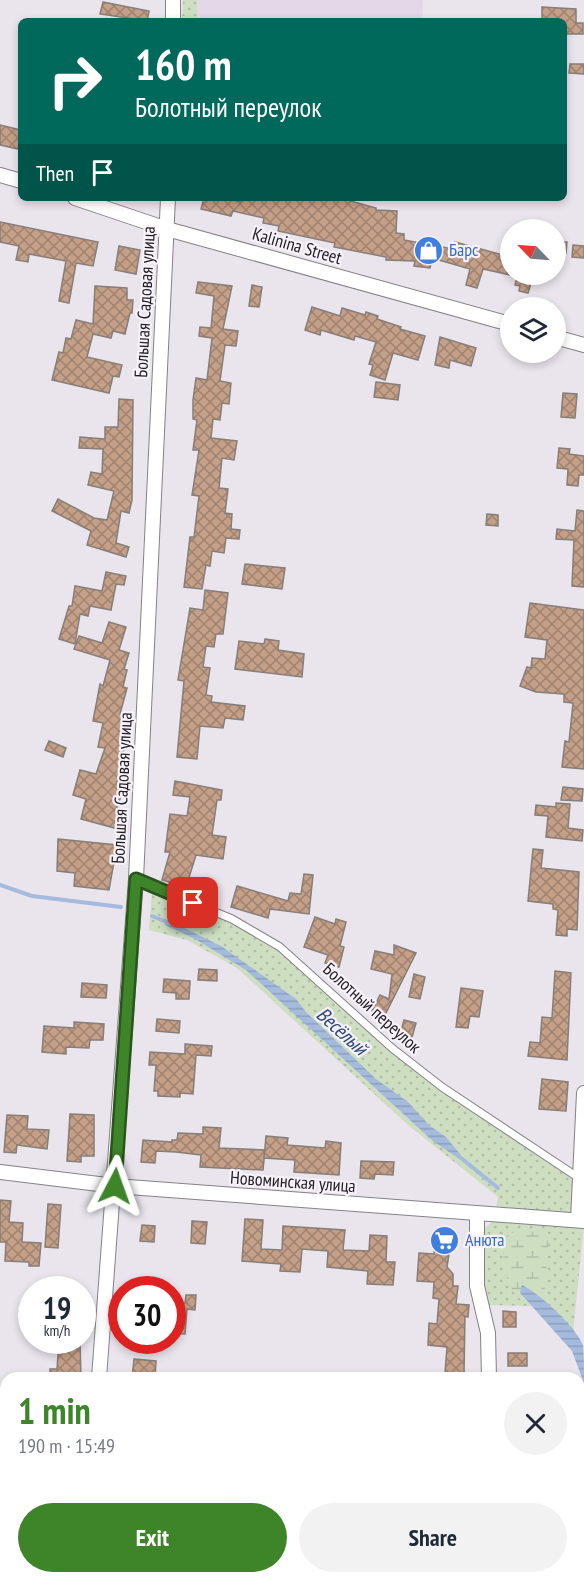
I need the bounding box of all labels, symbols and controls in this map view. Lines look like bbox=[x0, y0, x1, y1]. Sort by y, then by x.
text: 160 m bbox=[135, 37, 232, 92]
icon: right bbox=[36, 42, 114, 120]
text: Болотный переулок bbox=[135, 90, 322, 124]
icon: arrive bbox=[86, 156, 119, 189]
text: Then bbox=[36, 159, 74, 187]
north arrow bbox=[500, 219, 566, 285]
map controls bbox=[500, 219, 566, 363]
street label: Kalinina Street bbox=[250, 222, 344, 269]
street label: Большая Садовая улица bbox=[129, 226, 160, 378]
shop icon: Барс bbox=[412, 234, 444, 266]
place label: Барс bbox=[449, 238, 479, 261]
button: layers bbox=[500, 297, 566, 363]
street label: Большая Садовая улица bbox=[106, 712, 137, 864]
pin bbox=[167, 877, 218, 928]
icon: arrive bbox=[176, 886, 209, 919]
street label: Болотный переулок bbox=[318, 957, 426, 1058]
water label: Весёлый bbox=[311, 1001, 375, 1062]
position arrow bbox=[83, 1154, 147, 1218]
street label: Новоминская улица bbox=[230, 1166, 357, 1197]
supermarket icon: Анюта bbox=[428, 1224, 460, 1256]
place label: Анюта bbox=[465, 1228, 505, 1251]
speed limit sign: 30 bbox=[108, 1276, 186, 1354]
text: 19 bbox=[43, 1288, 71, 1327]
text: km/h bbox=[44, 1321, 70, 1340]
text: 1 min bbox=[18, 1387, 91, 1434]
button: close bbox=[504, 1392, 567, 1455]
text: 190 m · 15:49 bbox=[18, 1433, 115, 1459]
button: Exit bbox=[18, 1503, 287, 1572]
button: Share bbox=[299, 1503, 567, 1572]

